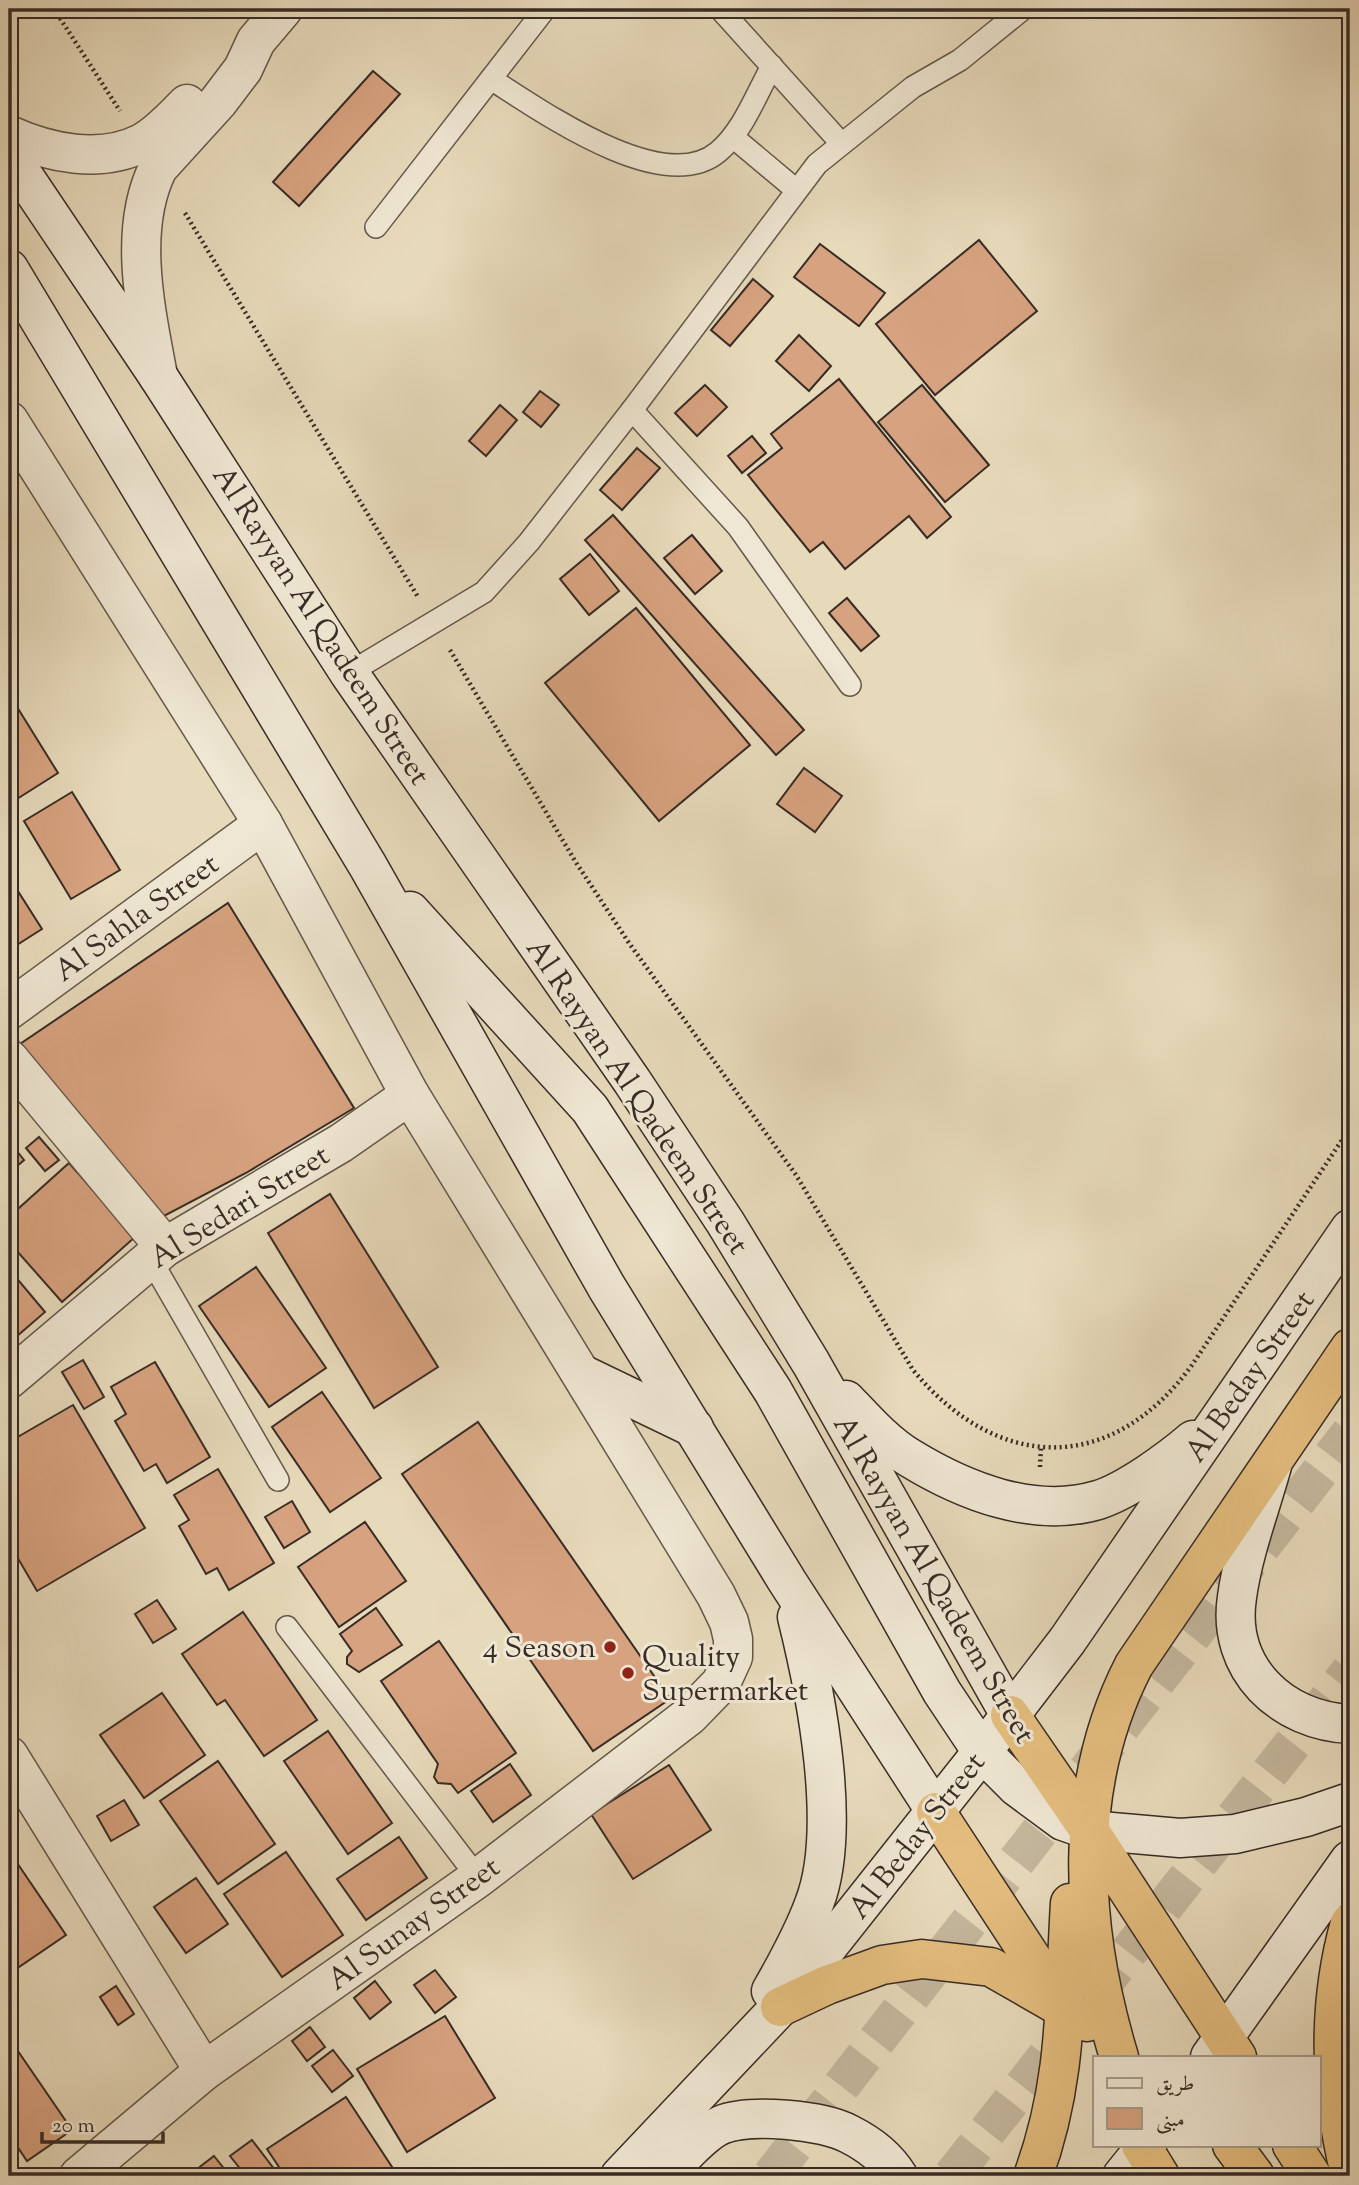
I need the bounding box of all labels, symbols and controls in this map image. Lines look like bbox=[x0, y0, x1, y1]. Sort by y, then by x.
street label: Al Rayyan Al Qadeem Street bbox=[200, 458, 439, 794]
street label: Al Sahla Street bbox=[46, 844, 229, 994]
street label: Al Rayyan Al Qadeem Street bbox=[514, 931, 758, 1264]
street label: Al Sedari Street bbox=[142, 1136, 339, 1281]
street label: Al Beday Street bbox=[1176, 1283, 1326, 1472]
street label: Al Rayyan Al Qadeem Street bbox=[821, 1408, 1045, 1752]
place label: 4 Season bbox=[483, 1628, 596, 1671]
place label: Quality Supermarket bbox=[642, 1637, 808, 1714]
marker: 4 Season bbox=[602, 1639, 618, 1655]
marker: Quality Supermarket bbox=[620, 1665, 636, 1681]
street label: Al Beday Street bbox=[839, 1744, 997, 1929]
street label: Al Sunay Street bbox=[319, 1848, 510, 2002]
legend bbox=[1093, 2056, 1320, 2146]
text: طريق bbox=[1156, 2070, 1194, 2100]
scale bar bbox=[42, 2101, 163, 2145]
text: مبنى bbox=[1156, 2106, 1185, 2136]
text: 20 m bbox=[52, 2112, 95, 2142]

